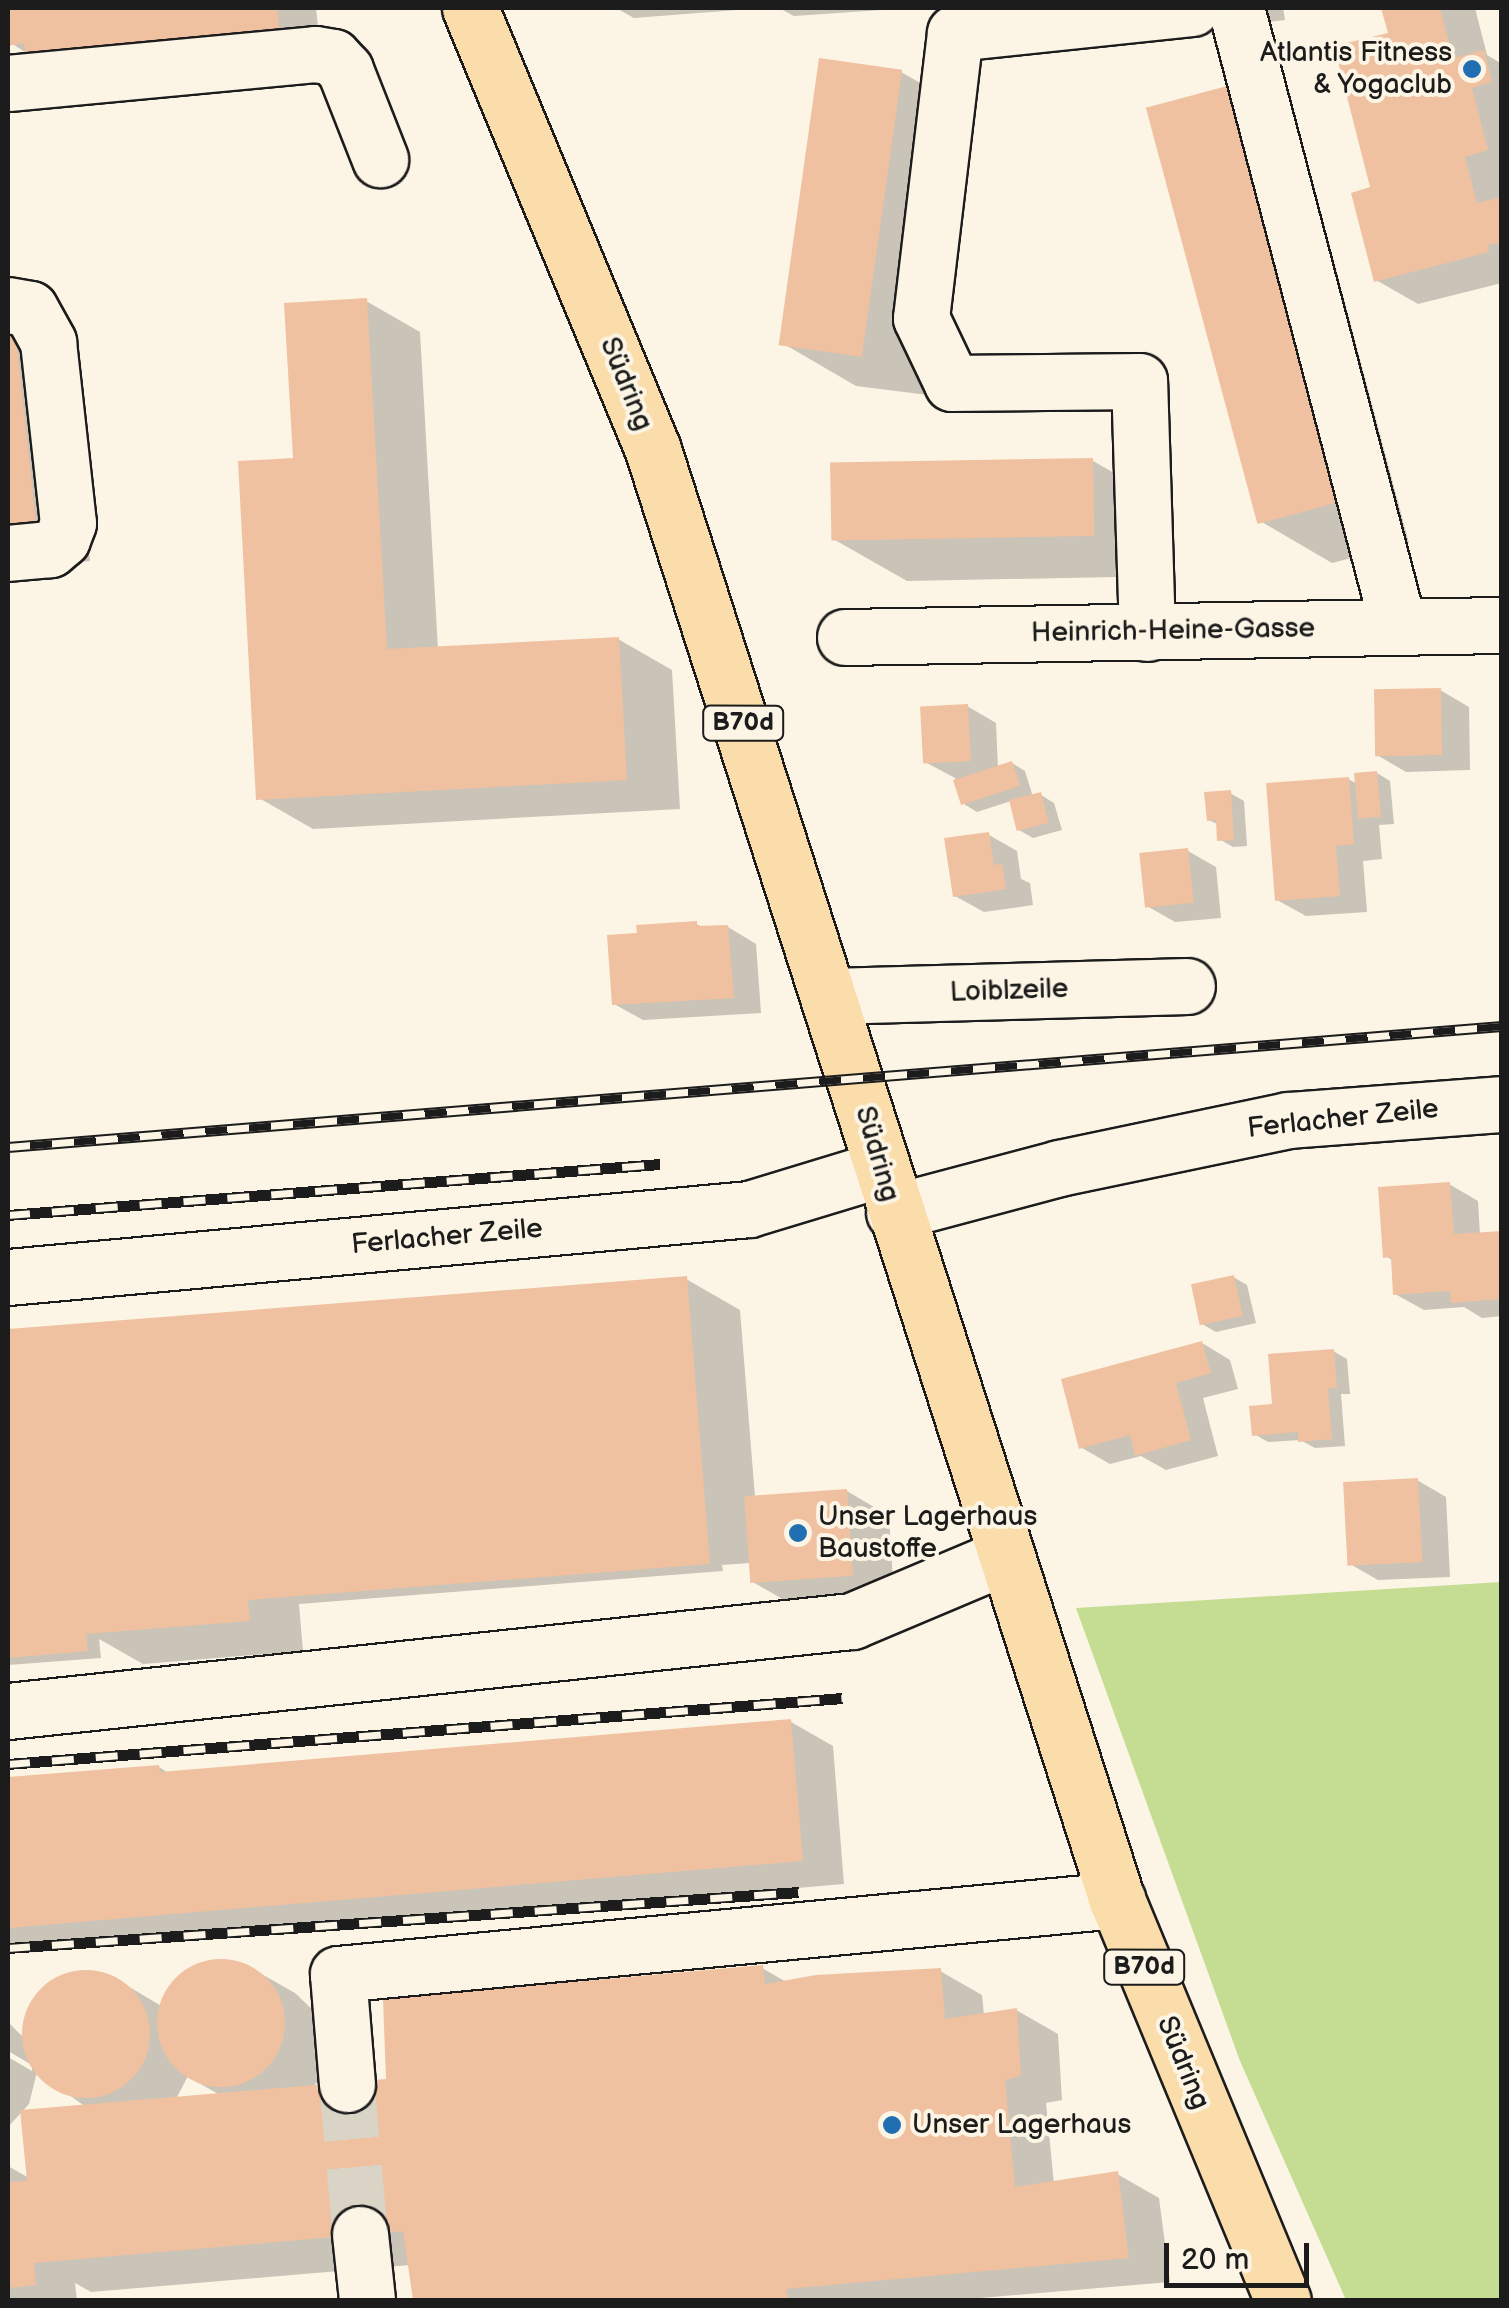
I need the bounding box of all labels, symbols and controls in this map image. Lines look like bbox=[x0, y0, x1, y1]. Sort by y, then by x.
place label: Atlantis Fitness & Yogaclub bbox=[1260, 36, 1452, 102]
marker: Atlantis Fitness & Yogaclub bbox=[1461, 58, 1483, 80]
street label: Südring bbox=[592, 333, 660, 435]
street label: Heinrich-Heine-Gasse bbox=[1031, 612, 1315, 650]
road number: B70d bbox=[700, 703, 786, 743]
street label: Loiblzeile bbox=[949, 972, 1069, 1010]
street label: Ferlacher Zeile bbox=[1246, 1092, 1440, 1146]
street label: Südring bbox=[847, 1103, 907, 1205]
street label: Ferlacher Zeile bbox=[350, 1212, 544, 1262]
place label: Unser Lagerhaus Baustoffe bbox=[818, 1500, 1037, 1566]
marker: Unser Lagerhaus Baustoffe bbox=[787, 1522, 809, 1544]
road number: B70d bbox=[1102, 1947, 1186, 1987]
street label: Südring bbox=[1149, 2012, 1217, 2114]
place label: Unser Lagerhaus bbox=[912, 2108, 1131, 2142]
marker: Unser Lagerhaus bbox=[881, 2114, 903, 2136]
scale bar bbox=[1169, 2223, 1314, 2285]
text: 20 m bbox=[1181, 2242, 1249, 2278]

